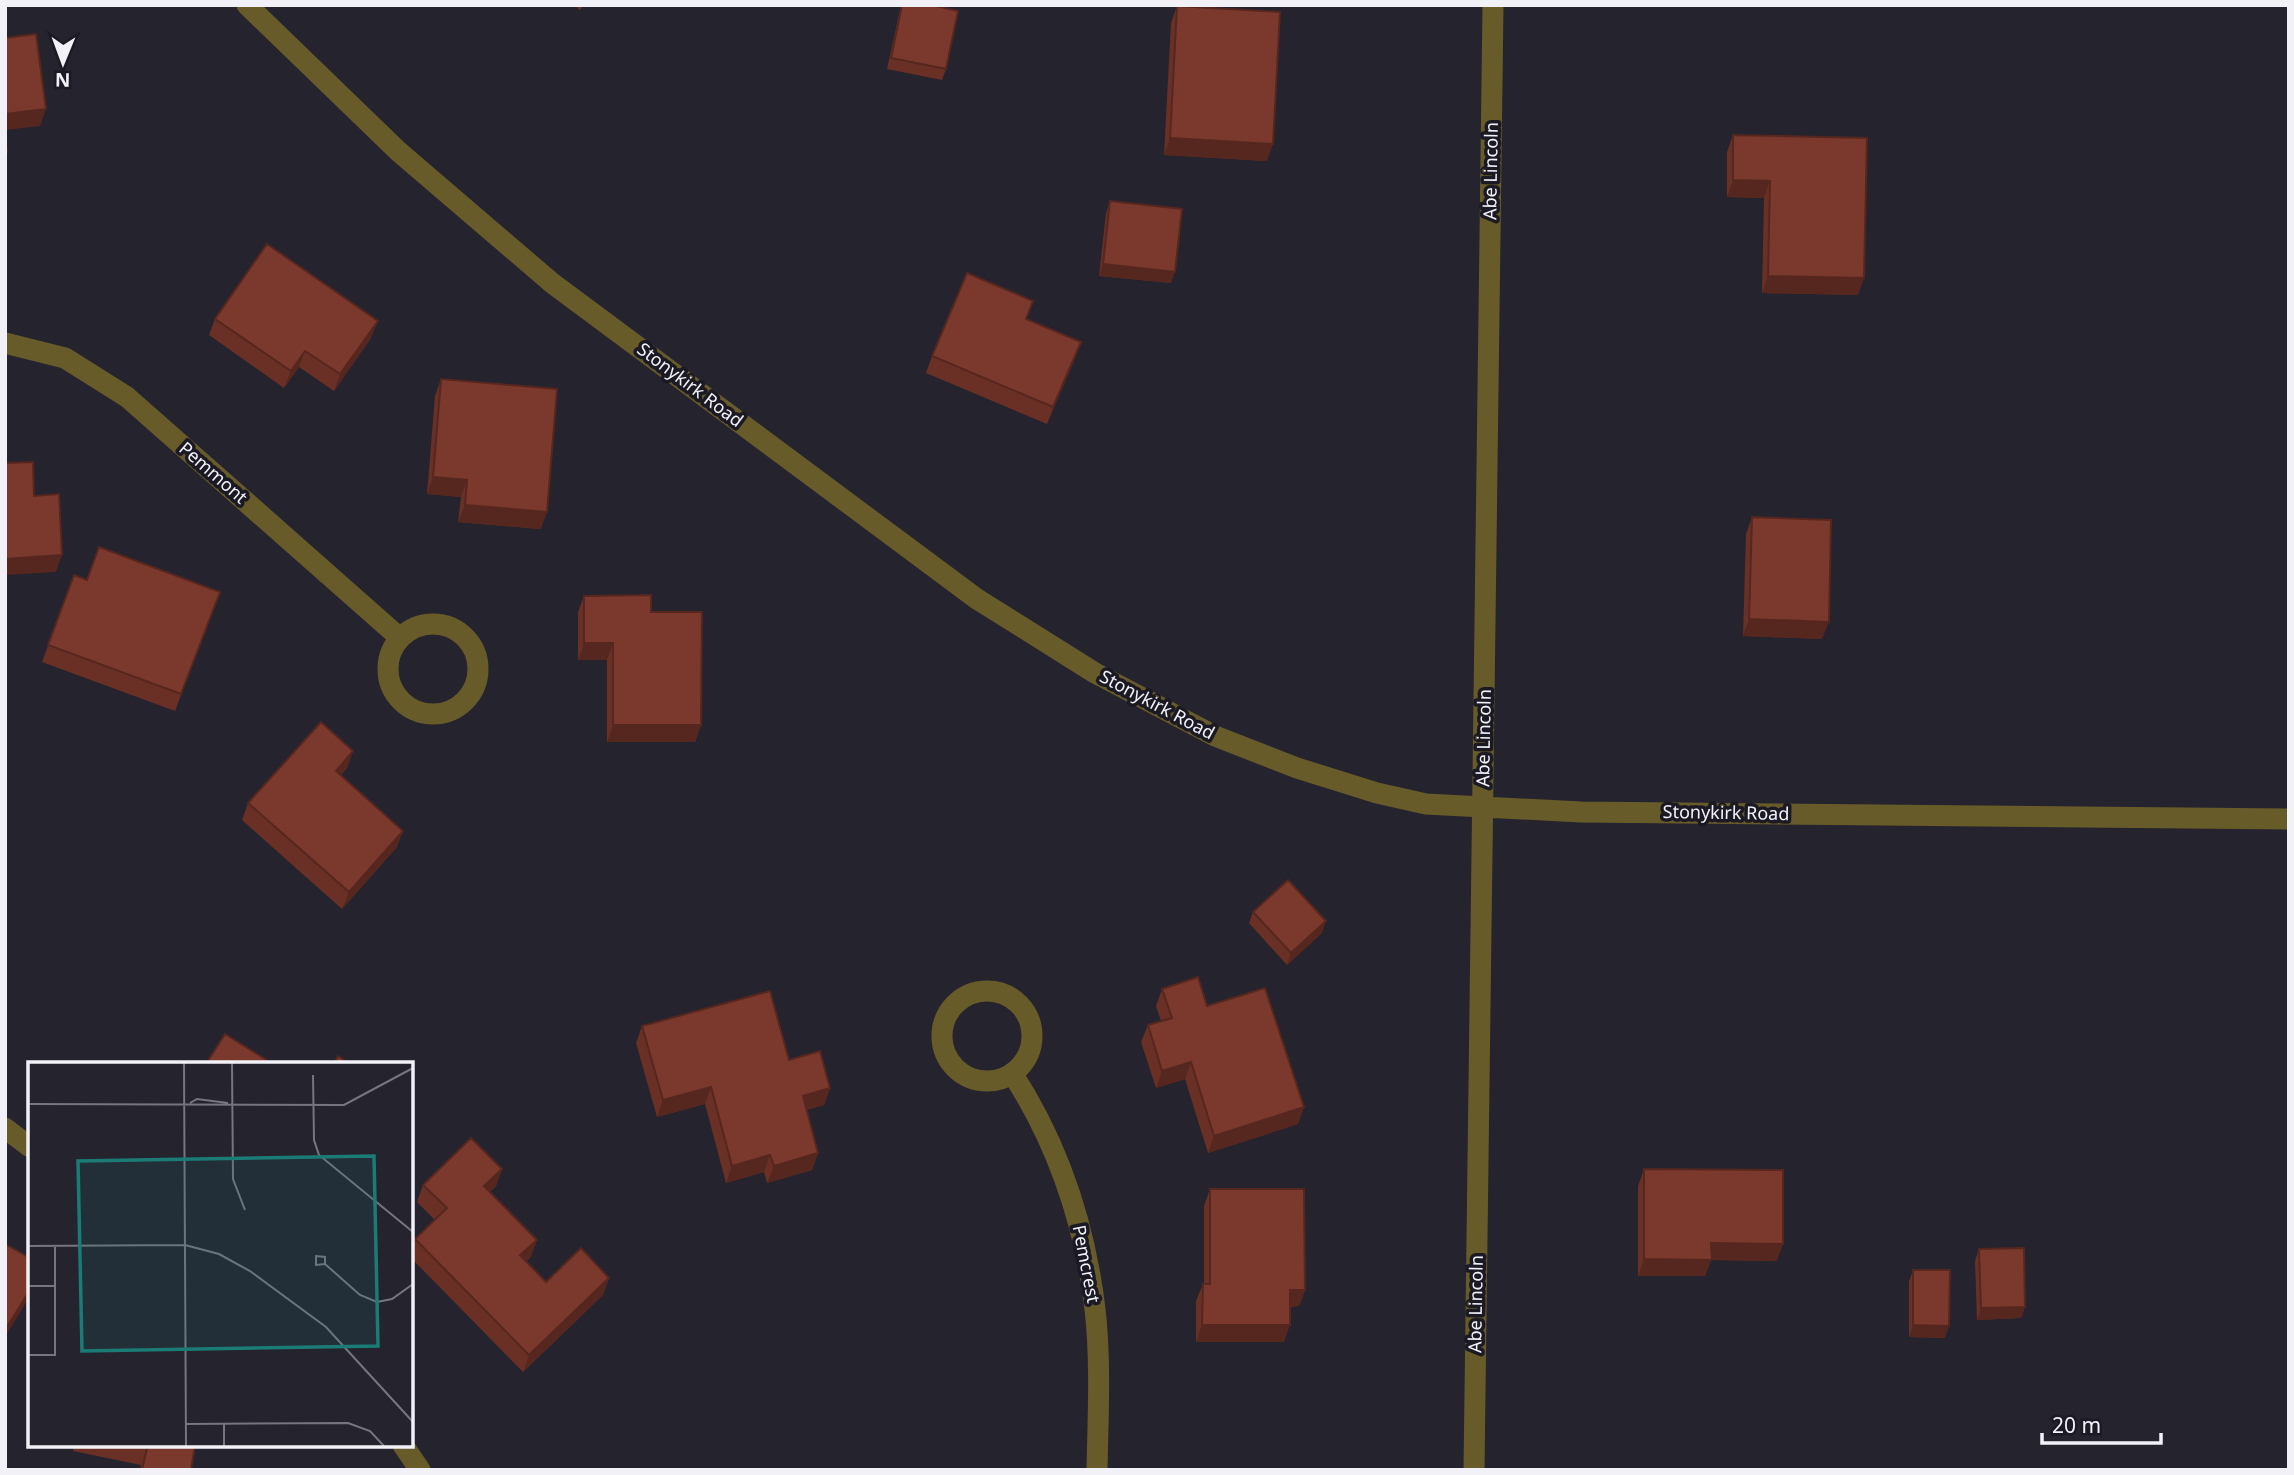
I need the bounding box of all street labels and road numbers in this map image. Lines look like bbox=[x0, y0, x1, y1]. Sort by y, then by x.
street label: Abe Lincoln bbox=[1477, 122, 1503, 220]
street label: Stonykirk Road bbox=[633, 336, 748, 432]
street label: Pemmont bbox=[174, 436, 253, 509]
street label: Stonykirk Road bbox=[1096, 664, 1219, 744]
street label: Abe Lincoln bbox=[1470, 689, 1496, 787]
street label: Stonykirk Road bbox=[1662, 799, 1790, 825]
street label: Pemcrest bbox=[1068, 1223, 1106, 1305]
street label: Abe Lincoln bbox=[1462, 1255, 1488, 1353]

